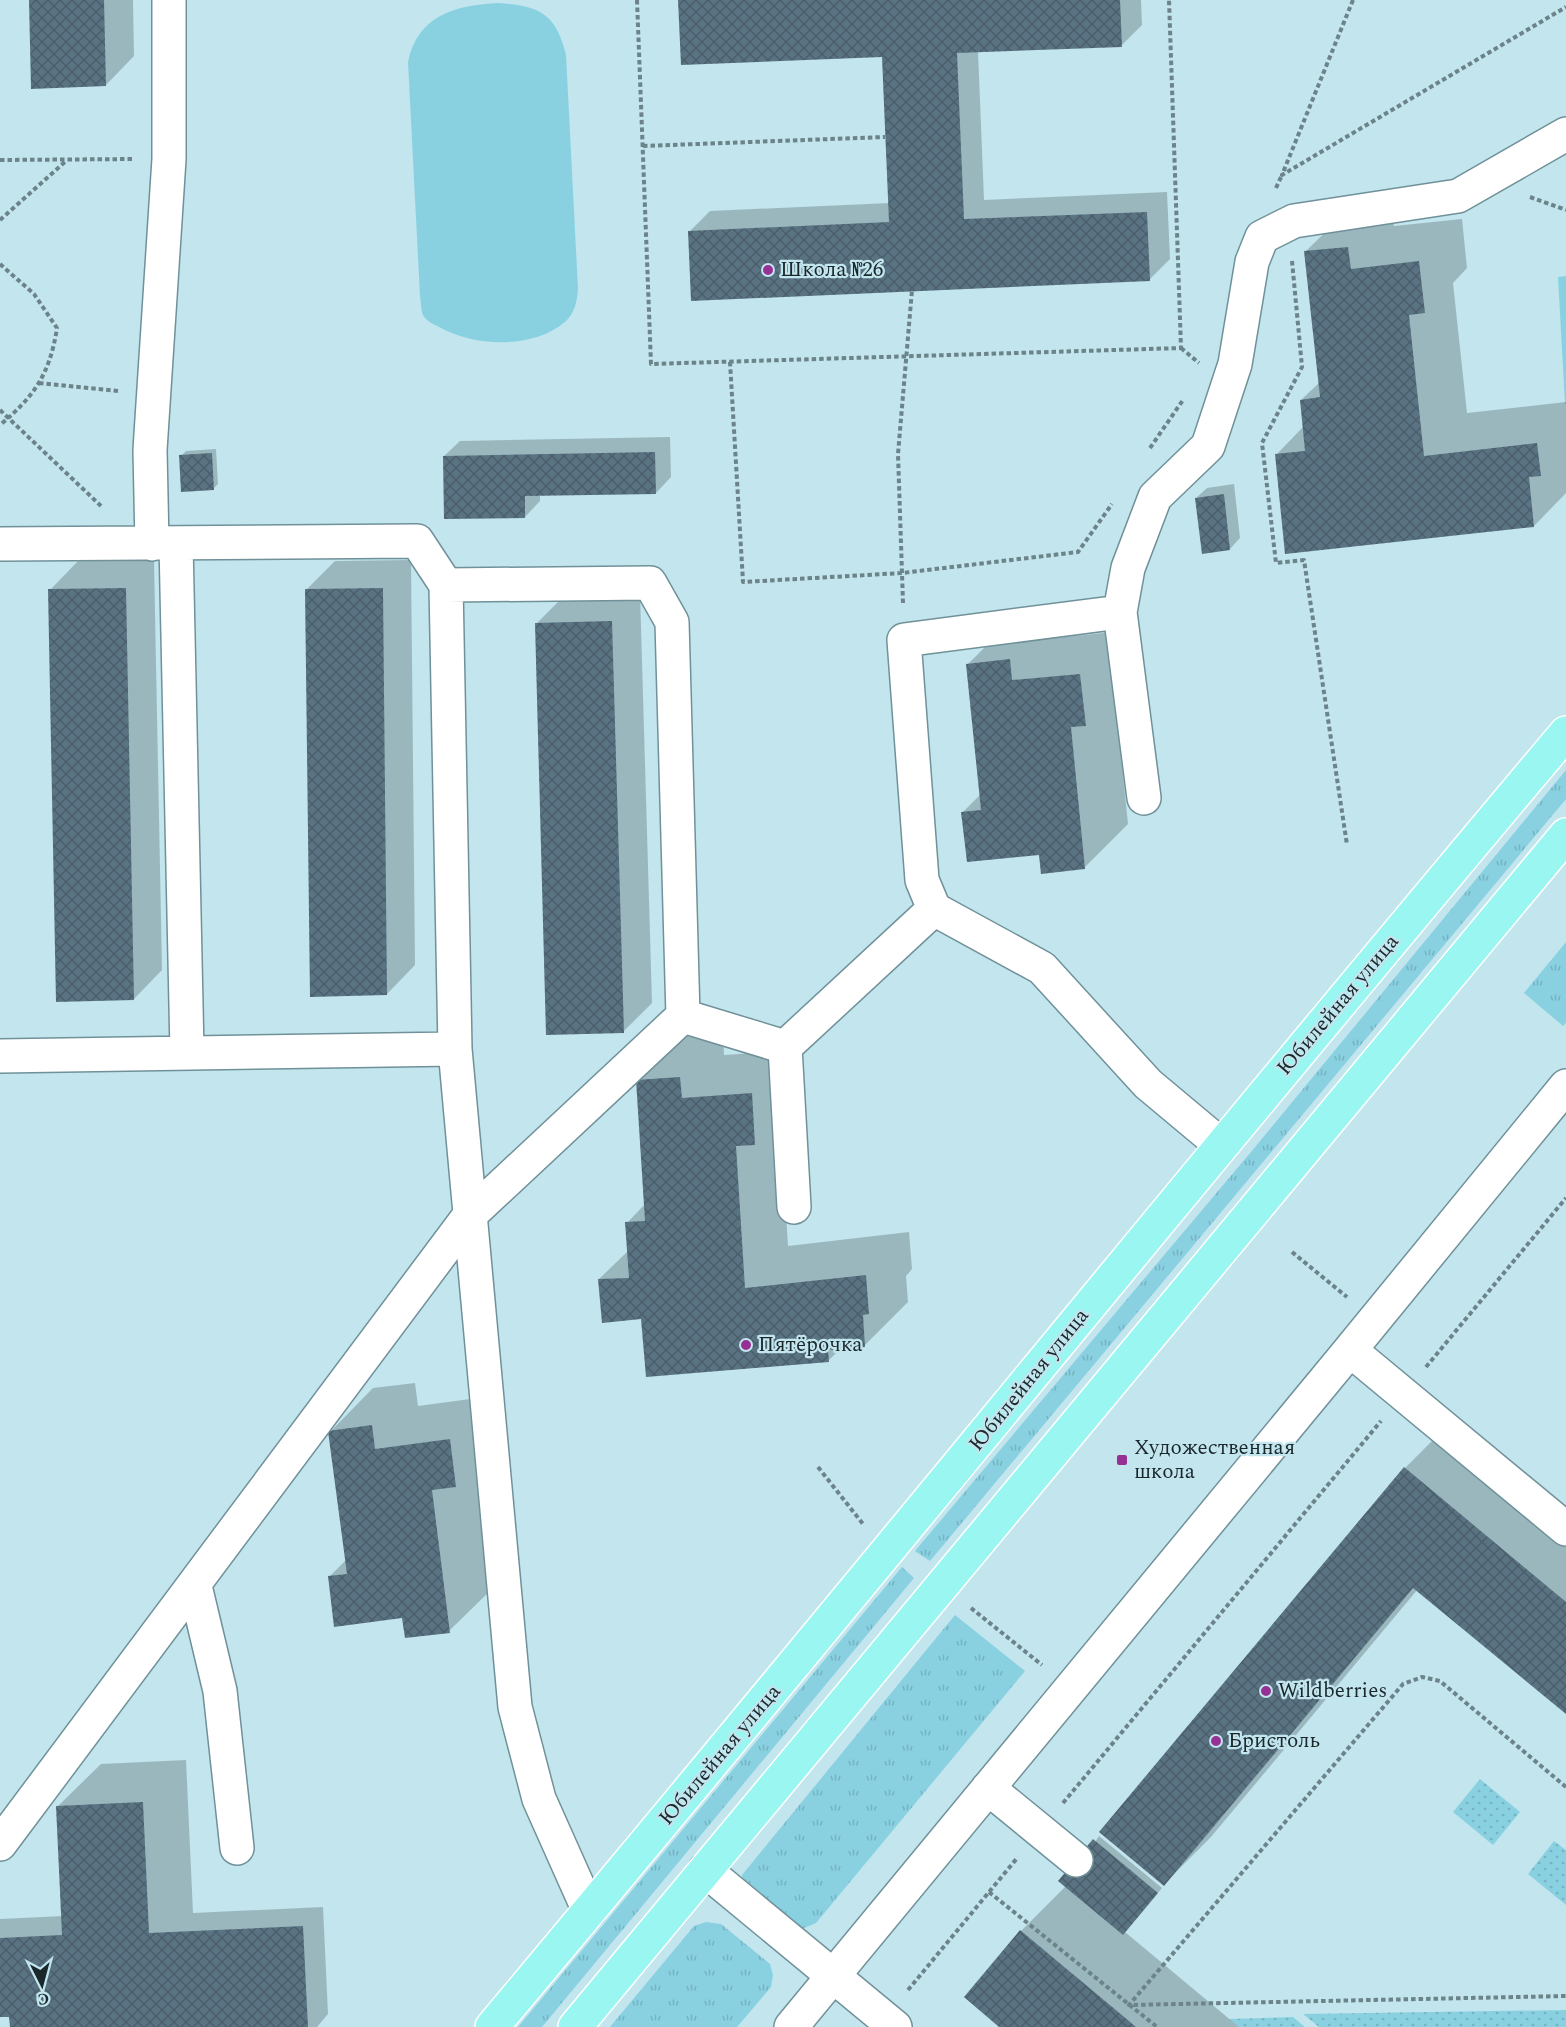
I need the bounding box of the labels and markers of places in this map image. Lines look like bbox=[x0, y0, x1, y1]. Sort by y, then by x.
place label: Школа №26 bbox=[780, 254, 883, 286]
marker: Школа №26 bbox=[761, 263, 775, 277]
place label: Пятёрочка bbox=[758, 1329, 863, 1361]
marker: Пятёрочка bbox=[739, 1338, 753, 1352]
place label: Художественная школа bbox=[1134, 1432, 1295, 1488]
marker: Художественная школа bbox=[1115, 1453, 1129, 1467]
place label: Wildberries bbox=[1278, 1675, 1387, 1707]
marker: Wildberries bbox=[1259, 1684, 1273, 1698]
place label: Бристоль bbox=[1228, 1725, 1320, 1757]
marker: Бристоль bbox=[1209, 1734, 1223, 1748]

